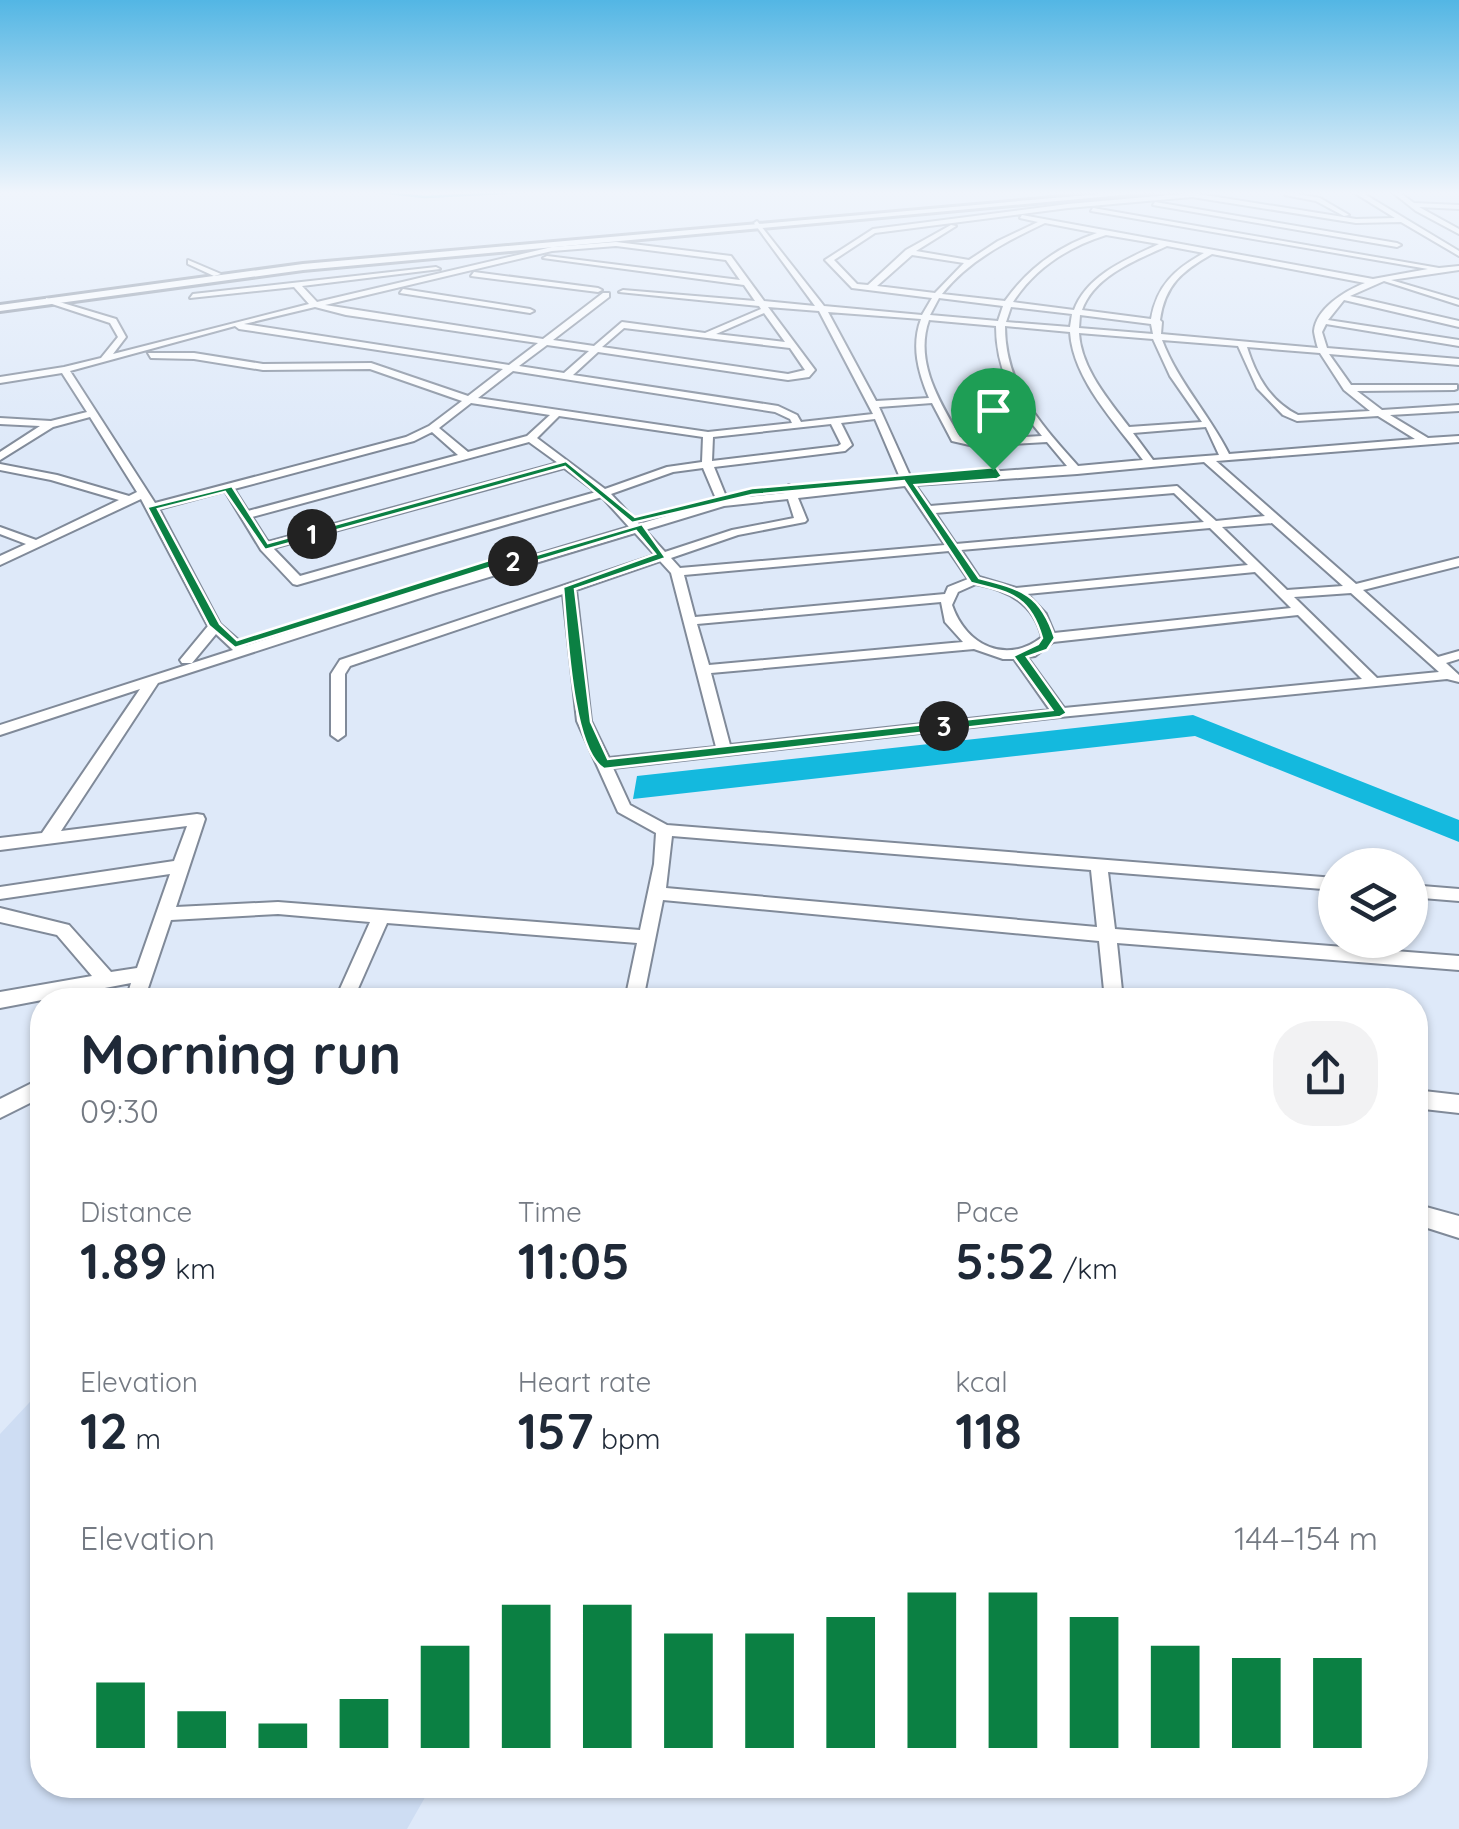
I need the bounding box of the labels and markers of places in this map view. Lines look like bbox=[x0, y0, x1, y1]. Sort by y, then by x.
pin bbox=[951, 368, 1036, 471]
pin: 1 bbox=[287, 509, 337, 559]
pin: 2 bbox=[488, 536, 538, 586]
pin: 3 bbox=[919, 701, 969, 751]

